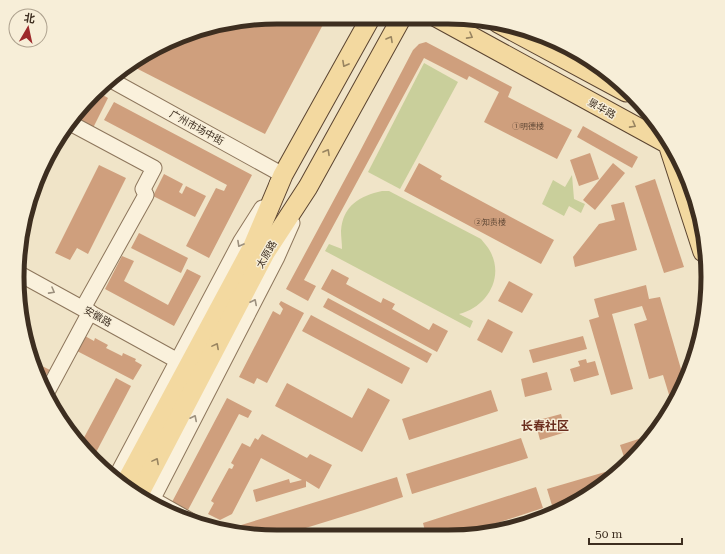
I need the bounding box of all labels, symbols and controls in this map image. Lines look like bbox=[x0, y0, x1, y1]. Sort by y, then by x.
north arrow bbox=[8, 8, 48, 48]
text: 北 bbox=[23, 11, 36, 26]
one-way arrow bbox=[466, 31, 473, 39]
one-way arrow bbox=[385, 36, 392, 43]
one-way arrow bbox=[342, 59, 349, 67]
street label: 景华路 bbox=[586, 96, 618, 121]
street label: 广州市场中街 bbox=[168, 108, 226, 147]
one-way arrow bbox=[629, 120, 637, 128]
house number: ①明德楼 bbox=[512, 121, 544, 131]
one-way arrow bbox=[322, 149, 329, 157]
house number: ②知责楼 bbox=[474, 218, 506, 227]
street label: 太原路 bbox=[254, 239, 279, 270]
one-way arrow bbox=[238, 240, 245, 247]
one-way arrow bbox=[48, 286, 55, 294]
one-way arrow bbox=[249, 299, 257, 306]
street label: 安徽路 bbox=[82, 304, 114, 329]
one-way arrow bbox=[212, 343, 219, 350]
one-way arrow bbox=[190, 415, 197, 422]
district label: 长春社区 bbox=[521, 419, 569, 433]
one-way arrow bbox=[151, 458, 158, 465]
scale bar bbox=[589, 520, 682, 546]
text: 50 m bbox=[595, 527, 622, 541]

